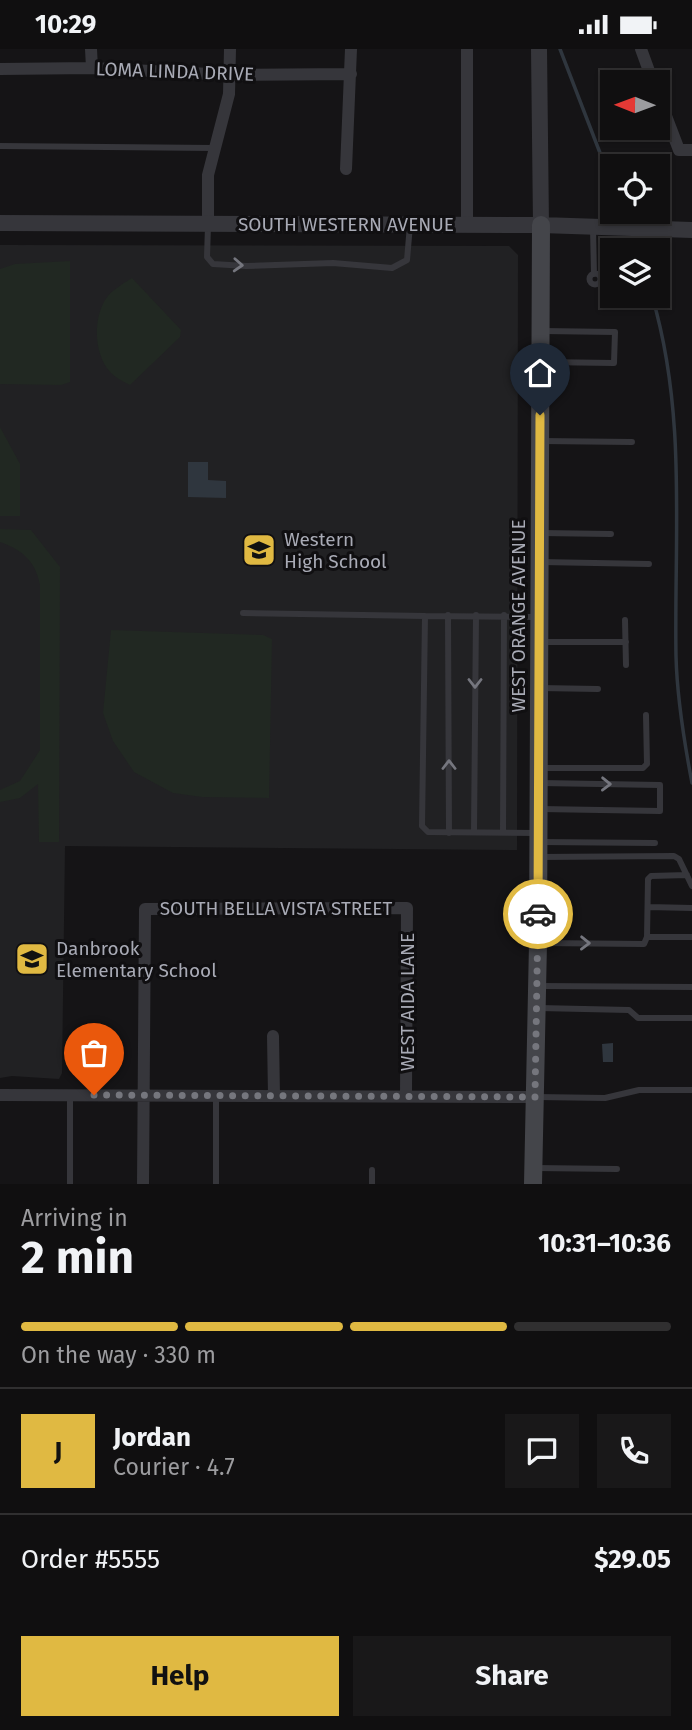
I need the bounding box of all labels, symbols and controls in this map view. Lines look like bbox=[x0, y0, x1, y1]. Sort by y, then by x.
text: 10:29 bbox=[35, 9, 96, 40]
street label: LOMA LINDA DRIVE bbox=[95, 57, 255, 86]
north arrow bbox=[600, 70, 670, 140]
map controls bbox=[600, 70, 670, 308]
button: locate bbox=[600, 154, 670, 224]
street label: SOUTH WESTERN AVENUE bbox=[238, 213, 454, 236]
button: layers bbox=[600, 238, 670, 308]
one-way arrow bbox=[233, 258, 244, 273]
pin bbox=[510, 343, 570, 415]
icon: home bbox=[521, 354, 559, 392]
street label: WEST ORANGE AVENUE bbox=[507, 519, 530, 713]
place label: Western High School bbox=[284, 528, 387, 573]
school or university icon: Western High School bbox=[240, 531, 278, 569]
one-way arrow bbox=[467, 679, 483, 689]
one-way arrow bbox=[441, 759, 457, 769]
one-way arrow bbox=[601, 776, 612, 792]
courier bbox=[503, 879, 573, 949]
icon: car bbox=[519, 895, 557, 933]
street label: SOUTH BELLA VISTA STREET bbox=[160, 897, 393, 920]
street label: WEST AIDA LANE bbox=[396, 933, 419, 1071]
one-way arrow bbox=[579, 936, 590, 951]
place label: Danbrook Elementary School bbox=[56, 937, 217, 982]
school or university icon: Danbrook Elementary School bbox=[13, 940, 51, 978]
pin bbox=[64, 1023, 124, 1095]
icon: bag bbox=[75, 1034, 113, 1072]
text: Arriving in bbox=[21, 1204, 128, 1232]
text: 10:31–10:36 bbox=[538, 1228, 671, 1259]
text: 2 min bbox=[21, 1230, 134, 1285]
text: On the way · 330 m bbox=[21, 1341, 216, 1369]
button: chat bbox=[505, 1414, 579, 1488]
button: phone bbox=[597, 1414, 671, 1488]
text: Jordan bbox=[113, 1422, 191, 1453]
text: J bbox=[54, 1436, 62, 1467]
text: Courier · 4.7 bbox=[113, 1453, 235, 1481]
text: Order #5555 bbox=[21, 1544, 160, 1575]
text: $29.05 bbox=[594, 1544, 671, 1575]
button: Help bbox=[21, 1636, 339, 1716]
button: Share bbox=[353, 1636, 671, 1716]

